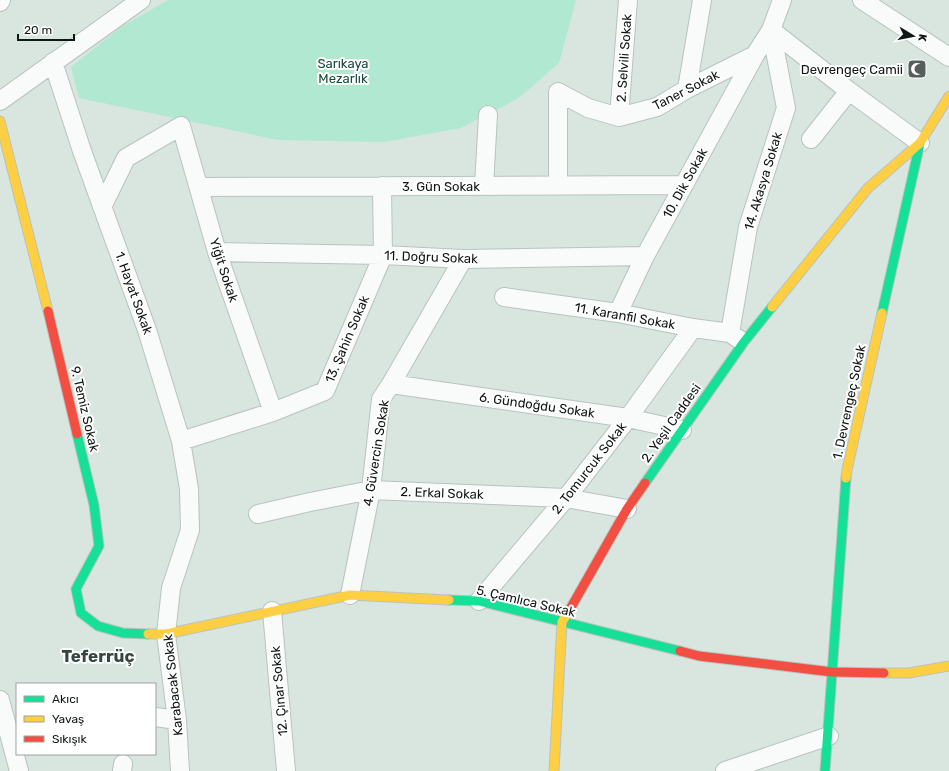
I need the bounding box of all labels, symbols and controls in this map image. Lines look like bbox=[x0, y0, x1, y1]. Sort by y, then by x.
street label: 2. Selvili Sokak bbox=[613, 13, 635, 103]
scale bar bbox=[18, 16, 74, 42]
north arrow bbox=[893, 16, 933, 56]
text: 20 m bbox=[24, 23, 52, 37]
text: K bbox=[915, 33, 929, 43]
park label: Sarıkaya Mezarlık bbox=[317, 56, 369, 86]
mosque icon: Devrengeç Camii bbox=[906, 58, 928, 80]
place label: Devrengeç Camii bbox=[801, 62, 903, 78]
street label: Taner Sokak bbox=[650, 67, 722, 113]
street label: 14. Akasya Sokak bbox=[741, 130, 785, 232]
street label: 10. Dik Sokak bbox=[660, 145, 711, 221]
street label: 3. Gün Sokak bbox=[402, 179, 480, 194]
street label: Yiğit Sokak bbox=[206, 236, 241, 305]
street label: 11. Doğru Sokak bbox=[384, 248, 478, 267]
street label: 1. Hayat Sokak bbox=[112, 250, 156, 337]
street label: 13. Şahin Sokak bbox=[322, 293, 372, 385]
street label: 11. Karanfil Sokak bbox=[574, 300, 677, 332]
street label: 1. Devrengeç Sokak bbox=[830, 343, 869, 461]
street label: 9. Temiz Sokak bbox=[68, 365, 102, 453]
street label: 2. Yeşil Caddesi bbox=[638, 381, 704, 465]
street label: 6. Gündoğdu Sokak bbox=[478, 389, 596, 422]
street label: 4. Güvercin Sokak bbox=[360, 398, 392, 507]
street label: 2. Tomurcuk Sokak bbox=[548, 419, 630, 517]
street label: 2. Erkal Sokak bbox=[400, 484, 484, 502]
street label: 5. Çamlıca Sokak bbox=[475, 582, 577, 620]
street label: Karabacak Sokak bbox=[160, 633, 186, 736]
street label: 12. Çınar Sokak bbox=[268, 645, 290, 737]
district label: Teferrüç bbox=[61, 646, 135, 666]
legend bbox=[16, 683, 156, 755]
text: Akıcı bbox=[52, 692, 79, 706]
text: Yavaş bbox=[52, 712, 84, 726]
text: Sıkışık bbox=[52, 732, 87, 746]

